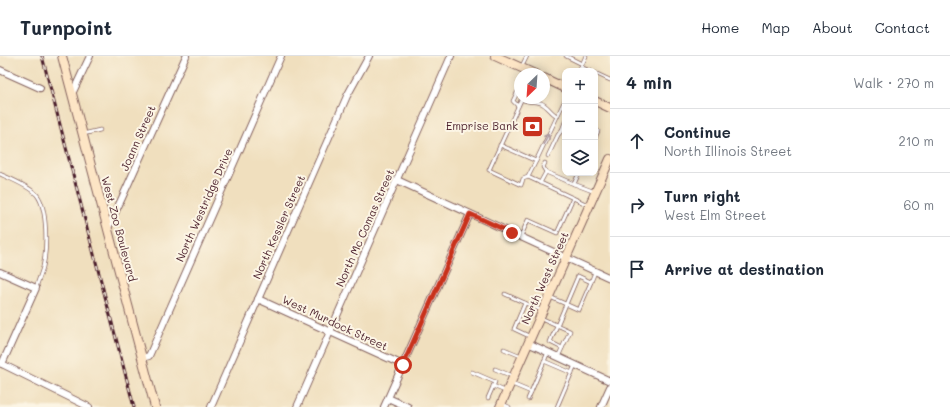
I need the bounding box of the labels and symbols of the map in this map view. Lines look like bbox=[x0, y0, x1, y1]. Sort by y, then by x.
north arrow bbox=[514, 68, 550, 104]
street label: Joann Street bbox=[116, 103, 159, 173]
bank icon: Emprise Bank bbox=[520, 113, 546, 139]
place label: Emprise Bank bbox=[446, 118, 518, 133]
one-way arrow bbox=[543, 133, 550, 145]
street label: North Westridge Drive bbox=[172, 145, 235, 264]
street label: North Mc Comas Street bbox=[332, 166, 397, 289]
street label: North Kessler Street bbox=[249, 172, 308, 281]
street label: West Zoo Boulevard bbox=[98, 175, 141, 283]
route end bbox=[503, 224, 521, 242]
street label: North West Street bbox=[517, 229, 572, 326]
street label: West Murdock Street bbox=[280, 291, 391, 354]
route start bbox=[394, 356, 412, 374]

